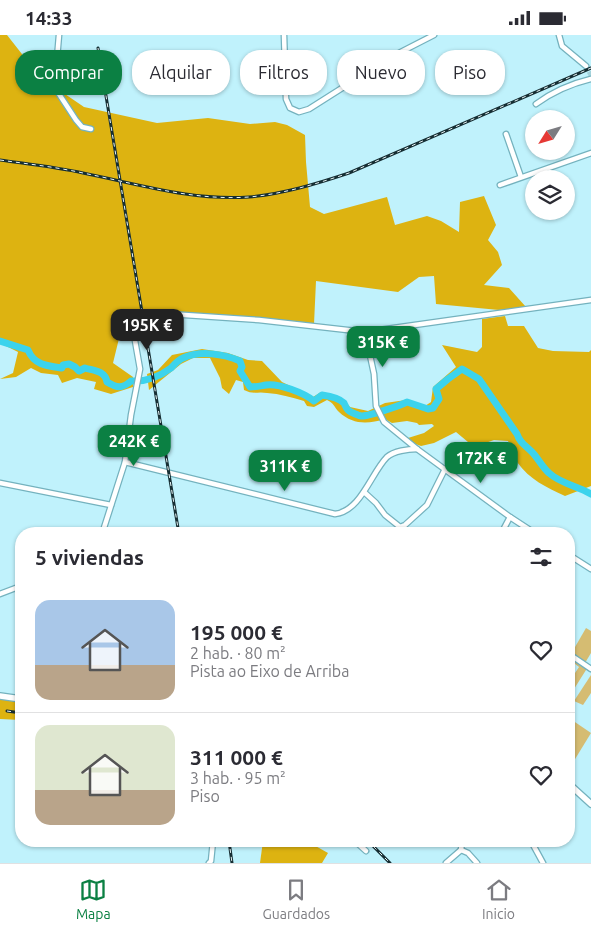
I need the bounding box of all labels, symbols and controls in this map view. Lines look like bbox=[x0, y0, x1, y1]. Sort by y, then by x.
text: 14:33 bbox=[25, 7, 73, 29]
chip: Comprar bbox=[15, 50, 122, 95]
chip: Alquilar bbox=[132, 50, 230, 95]
chip: Filtros bbox=[240, 50, 327, 95]
chip: Nuevo bbox=[337, 50, 425, 95]
chip: Piso bbox=[435, 50, 505, 95]
north arrow bbox=[525, 110, 575, 160]
map controls bbox=[525, 110, 575, 220]
button: layers bbox=[525, 170, 575, 220]
pin: 195K € bbox=[106, 309, 188, 351]
text: 195K € bbox=[122, 316, 172, 334]
pin: 315K € bbox=[342, 325, 424, 368]
text: 315K € bbox=[358, 333, 408, 351]
pin: 242K € bbox=[93, 425, 175, 467]
text: 242K € bbox=[109, 432, 159, 450]
pin: 172K € bbox=[440, 441, 522, 484]
pin: 311K € bbox=[244, 449, 326, 492]
text: 172K € bbox=[456, 449, 506, 467]
text: 311K € bbox=[260, 457, 310, 475]
icon: filters bbox=[527, 543, 555, 571]
text: 5 viviendas bbox=[35, 545, 144, 569]
icon: home bbox=[75, 620, 135, 680]
text: 195 000 € bbox=[190, 620, 283, 644]
icon: heart bbox=[527, 636, 555, 664]
text: 2 hab. · 80 m² bbox=[190, 644, 286, 662]
text: Pista ao Eixo de Arriba bbox=[190, 662, 349, 680]
icon: home bbox=[75, 745, 135, 805]
text: 311 000 € bbox=[190, 745, 283, 769]
icon: heart bbox=[527, 761, 555, 789]
text: 3 hab. · 95 m² bbox=[190, 769, 286, 787]
text: Piso bbox=[190, 787, 220, 805]
tab: Mapa bbox=[76, 876, 111, 922]
tab: Guardados bbox=[263, 876, 330, 922]
tab: Inicio bbox=[482, 876, 515, 922]

